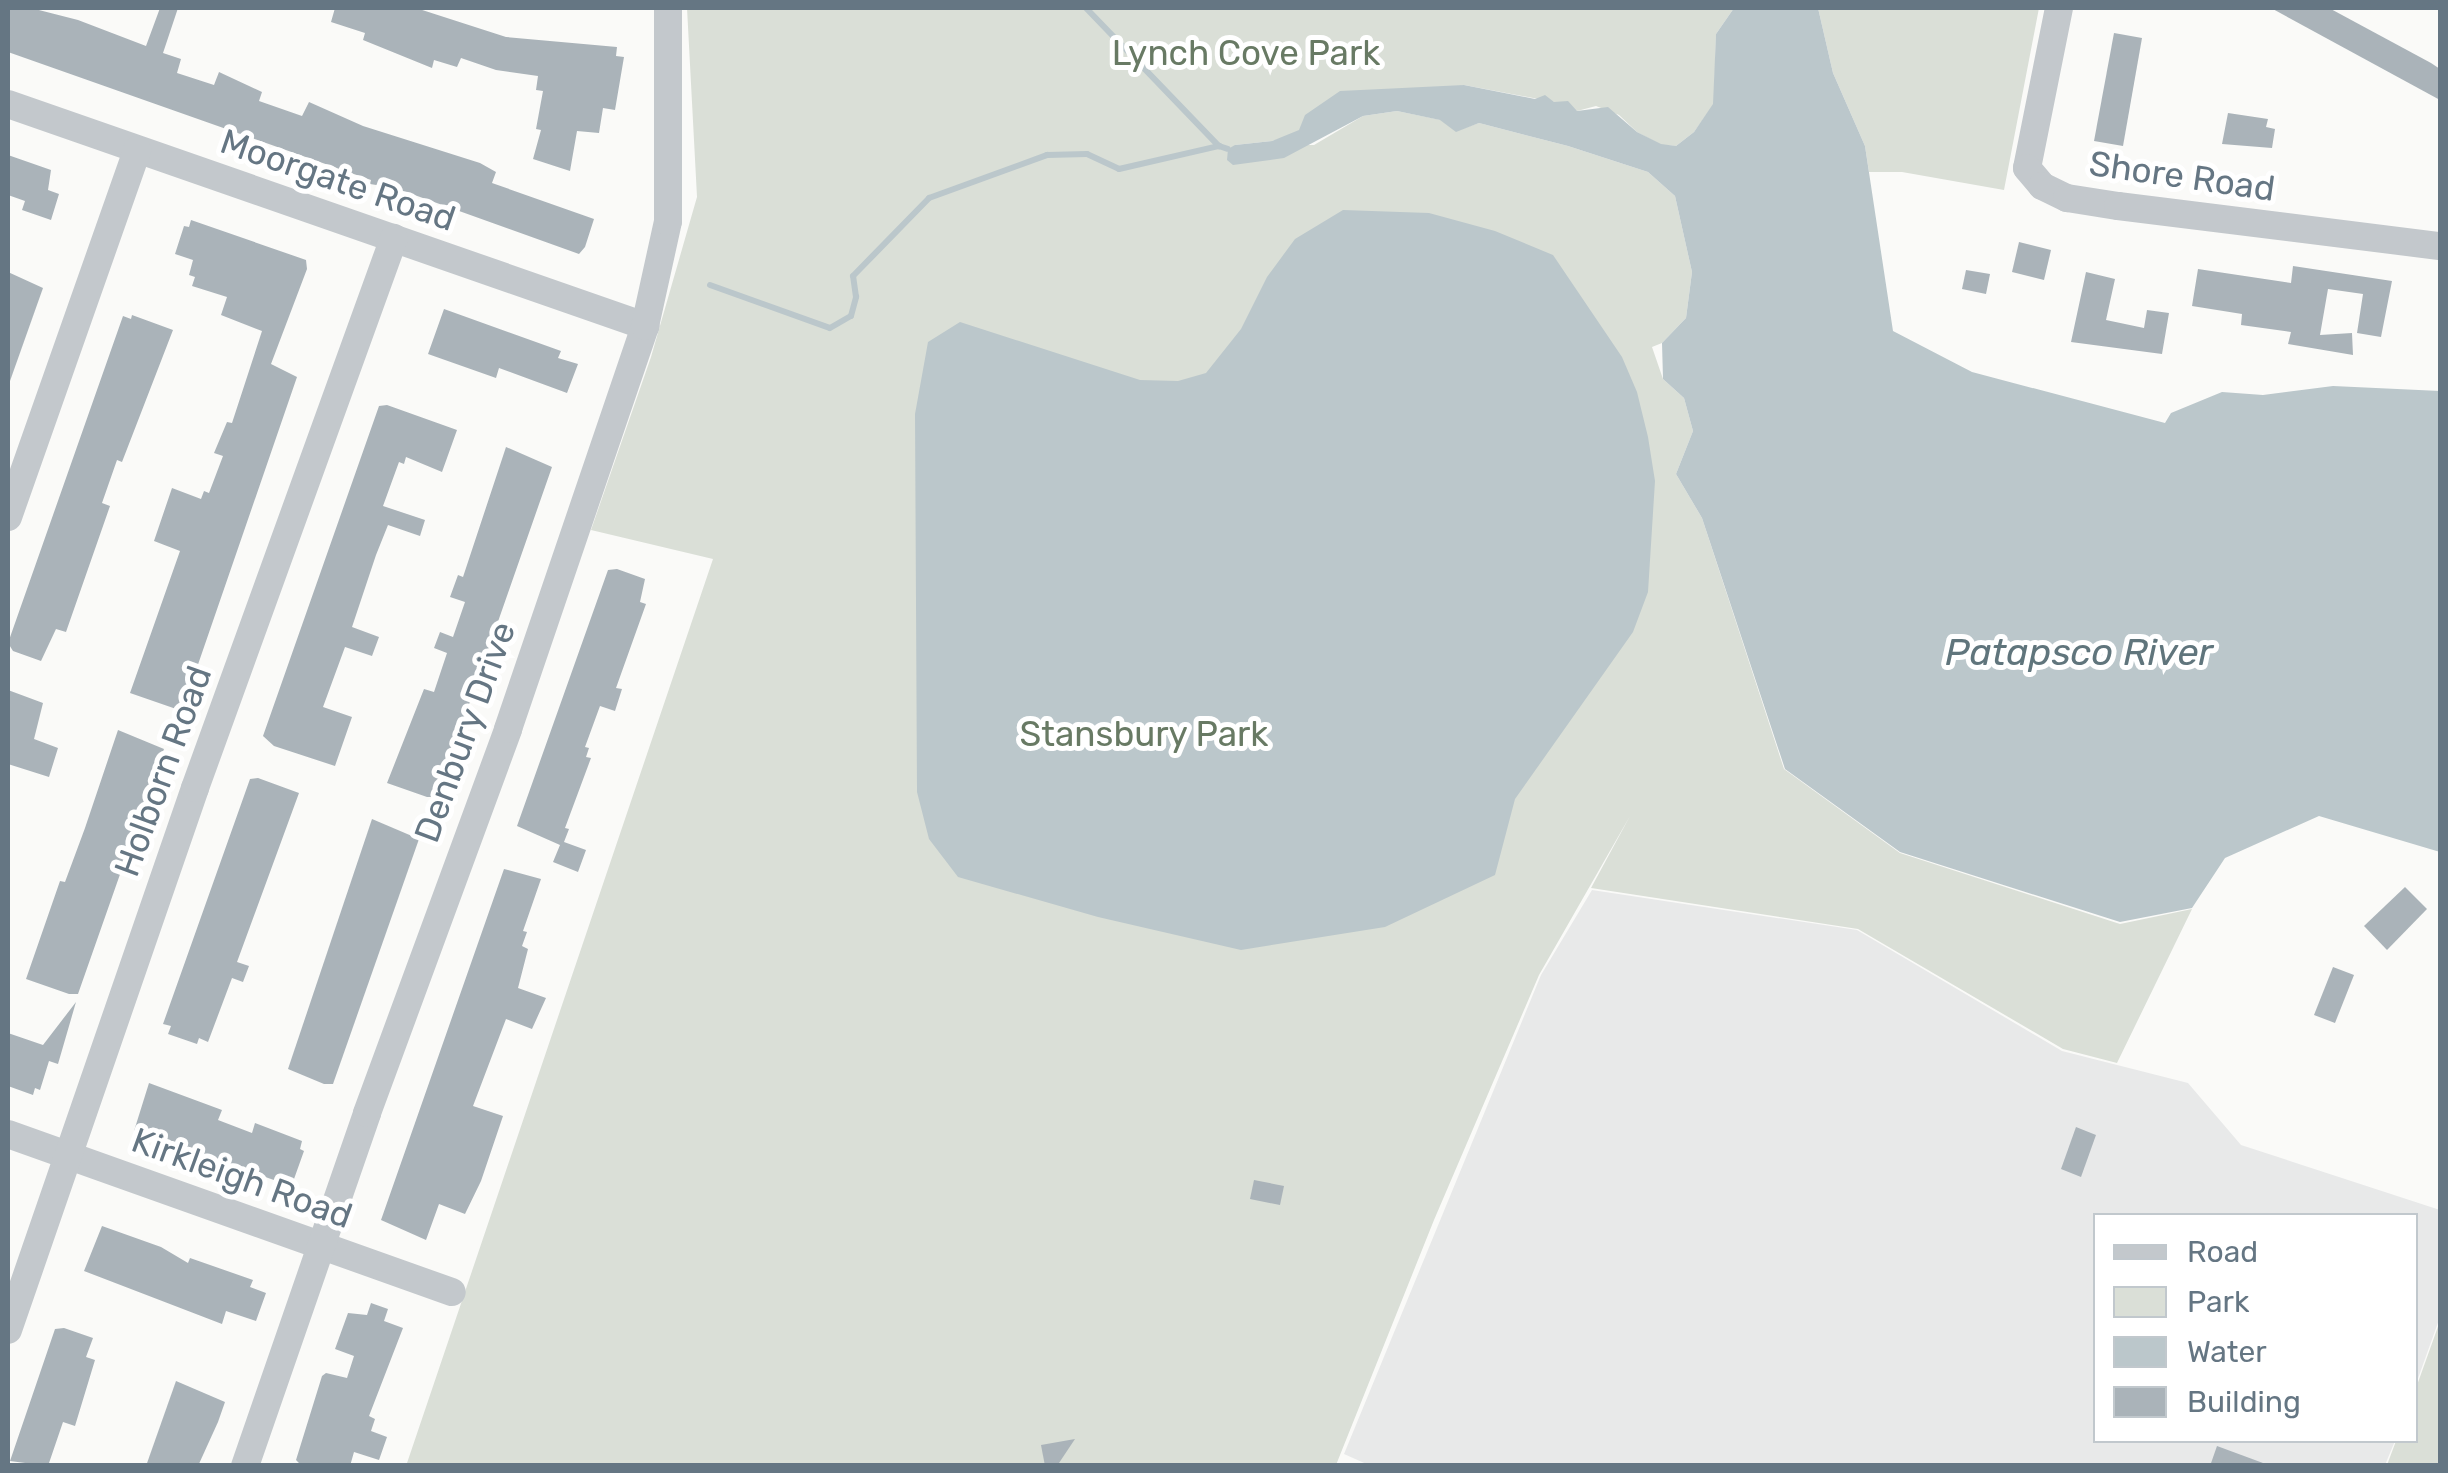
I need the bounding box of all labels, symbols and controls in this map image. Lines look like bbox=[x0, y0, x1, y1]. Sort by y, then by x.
park label: Lynch Cove Park bbox=[1112, 32, 1380, 74]
street label: Moorgate Road bbox=[215, 120, 461, 240]
street label: Shore Road bbox=[2086, 142, 2278, 210]
street label: Denbury Drive bbox=[406, 616, 524, 848]
water label: Patapsco River bbox=[1945, 630, 2213, 676]
street label: Holborn Road bbox=[106, 660, 220, 882]
park label: Stansbury Park bbox=[1019, 713, 1269, 755]
street label: Kirkleigh Road bbox=[126, 1119, 358, 1237]
legend bbox=[2093, 1213, 2418, 1443]
text: Road bbox=[2187, 1234, 2258, 1270]
text: Park bbox=[2187, 1284, 2249, 1320]
text: Water bbox=[2187, 1334, 2267, 1370]
text: Building bbox=[2187, 1384, 2301, 1420]

